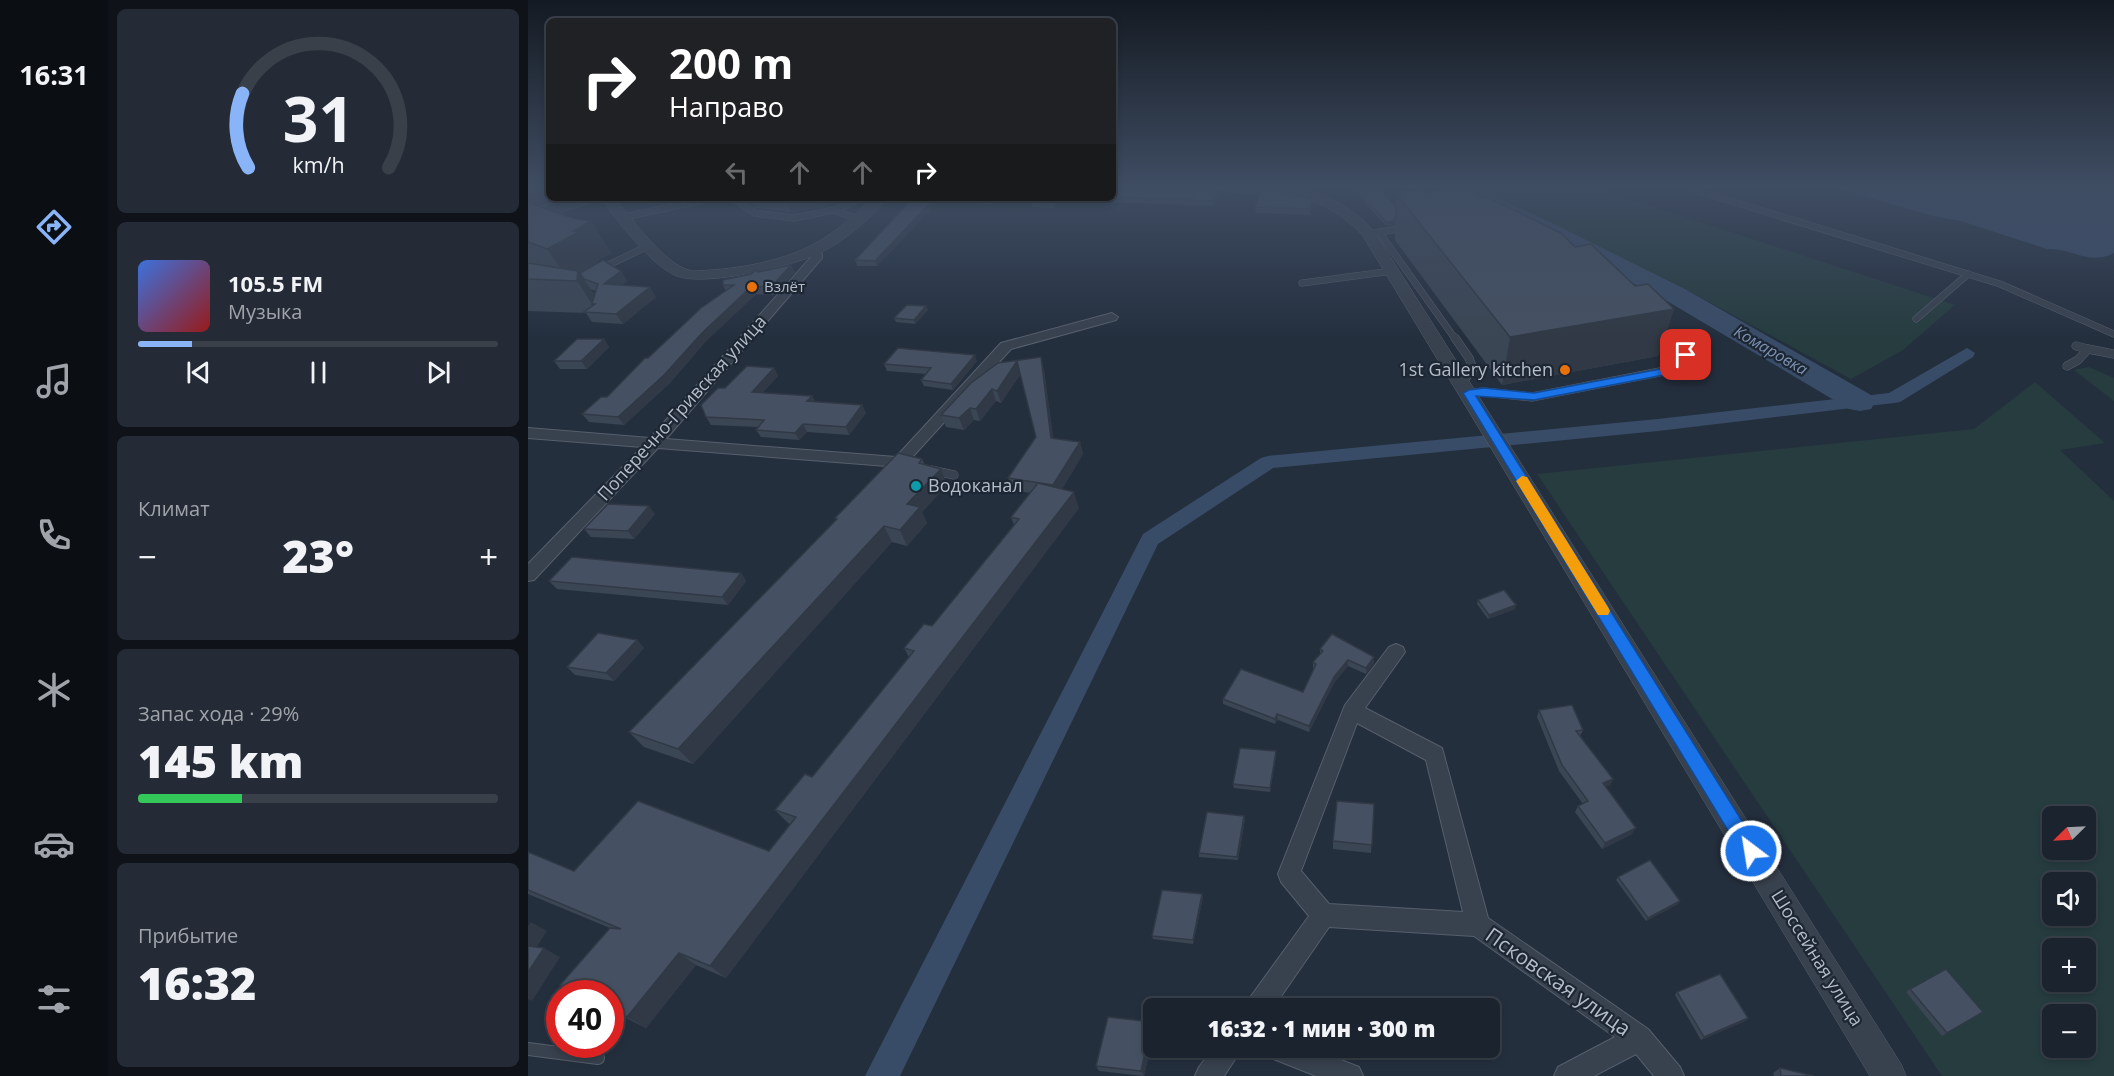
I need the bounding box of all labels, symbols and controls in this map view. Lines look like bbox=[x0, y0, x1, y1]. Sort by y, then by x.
text: 200 m bbox=[669, 34, 793, 91]
icon: right bbox=[570, 42, 648, 120]
text: 16:31 bbox=[19, 56, 89, 93]
text: 31 bbox=[282, 75, 354, 160]
text: Направо bbox=[669, 88, 784, 125]
text: km/h bbox=[292, 151, 344, 180]
icon: left bbox=[720, 156, 753, 189]
icon: ahead bbox=[783, 156, 816, 189]
icon: ahead bbox=[846, 156, 879, 189]
icon: right bbox=[909, 156, 942, 189]
icon: directions bbox=[33, 206, 75, 248]
text: 105.5 FM bbox=[228, 268, 323, 298]
place label: Взлёт bbox=[764, 276, 805, 296]
marker: Взлёт bbox=[745, 280, 759, 294]
text: Музыка bbox=[228, 298, 302, 325]
street label: Поперечно-Гривская улица bbox=[591, 309, 771, 505]
water label: Комаровка bbox=[1730, 320, 1812, 380]
pin bbox=[1660, 329, 1711, 380]
icon: arrive bbox=[1669, 338, 1702, 371]
icon: previous bbox=[182, 356, 215, 389]
icon: pause bbox=[302, 356, 335, 389]
icon: next bbox=[422, 356, 455, 389]
place label: 1st Gallery kitchen bbox=[1398, 357, 1553, 381]
icon: music bbox=[33, 360, 75, 402]
marker: 1st Gallery kitchen bbox=[1558, 363, 1572, 377]
place label: Водоканал bbox=[928, 473, 1023, 497]
marker: Водоканал bbox=[909, 479, 923, 493]
text: Климат bbox=[138, 495, 210, 522]
icon: phone bbox=[33, 514, 75, 556]
text: 23° bbox=[282, 525, 354, 586]
text: − bbox=[138, 534, 157, 579]
text: + bbox=[479, 534, 498, 579]
icon: climate bbox=[33, 669, 75, 711]
text: Запас хода · 29% bbox=[138, 700, 299, 727]
text: 145 km bbox=[138, 730, 303, 791]
north arrow bbox=[2042, 806, 2096, 860]
map controls bbox=[2042, 806, 2096, 1058]
position arrow bbox=[1719, 819, 1783, 883]
icon: car bbox=[33, 823, 75, 865]
button: sound bbox=[2042, 872, 2096, 926]
street label: Шоссейная улица bbox=[1766, 885, 1869, 1030]
street label: Псковская улица bbox=[1480, 921, 1637, 1042]
text: Прибытие bbox=[138, 922, 238, 949]
button: + bbox=[2042, 938, 2096, 992]
text: 16:32 bbox=[138, 952, 256, 1013]
icon: filters bbox=[33, 978, 75, 1020]
speed limit sign: 40 bbox=[546, 980, 624, 1058]
button: − bbox=[2042, 1004, 2096, 1058]
text: 16:32 · 1 мин · 300 m bbox=[1208, 1013, 1435, 1043]

